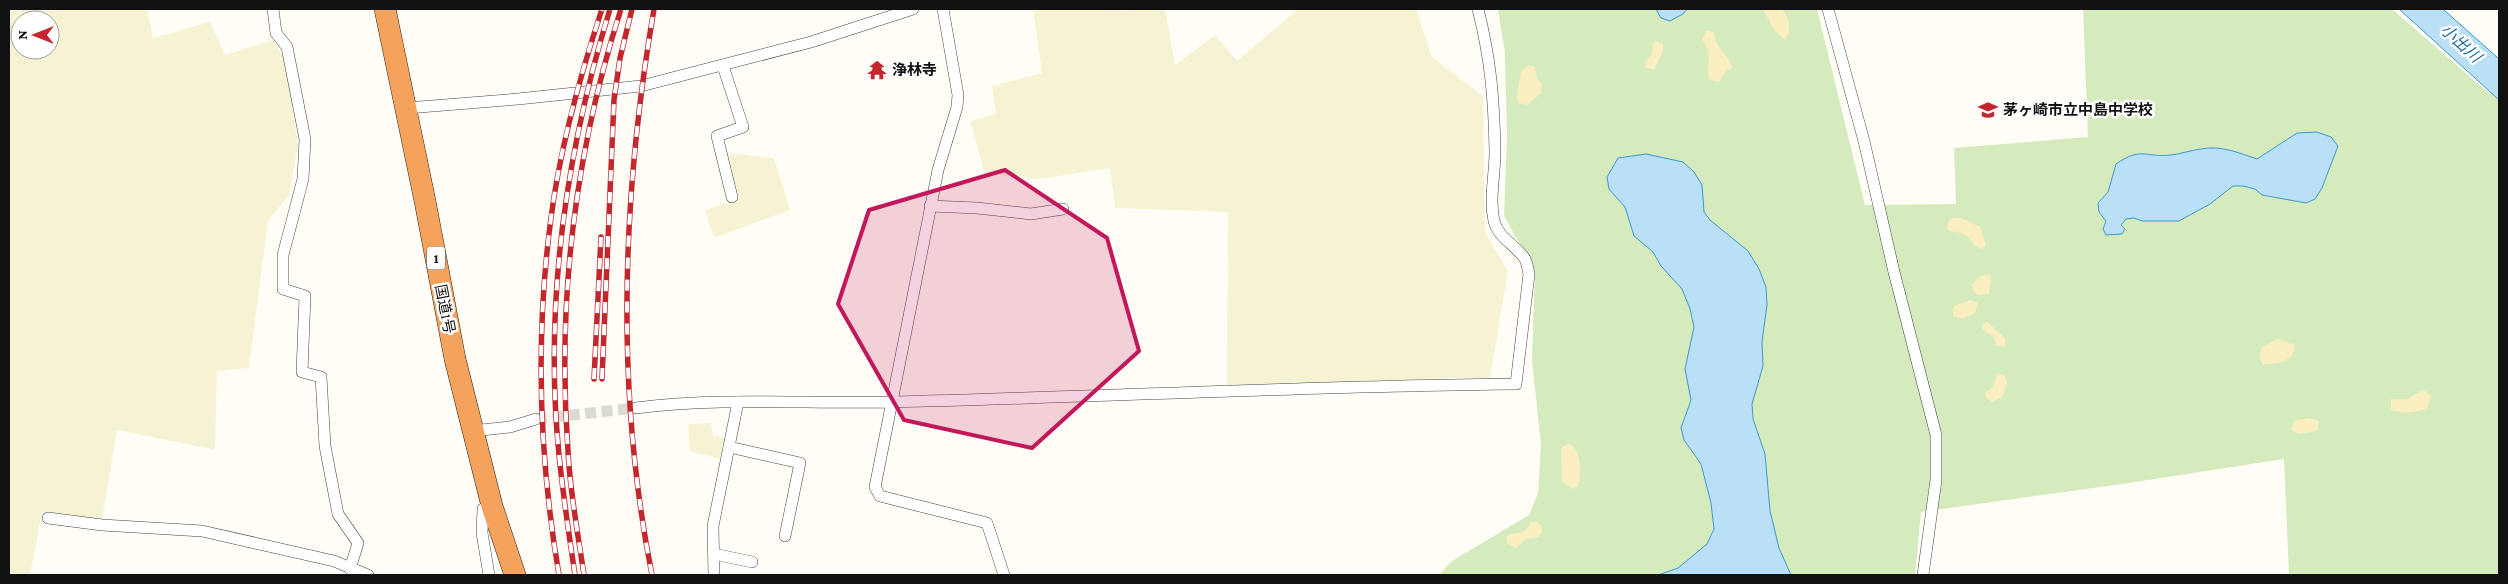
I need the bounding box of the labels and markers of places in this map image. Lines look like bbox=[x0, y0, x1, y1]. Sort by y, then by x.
temple icon: 浄林寺 bbox=[866, 59, 888, 81]
place label: 浄林寺 bbox=[892, 62, 937, 78]
school or university icon: 茅ヶ崎市立中島中学校 bbox=[1977, 99, 1999, 121]
place label: 茅ヶ崎市立中島中学校 bbox=[2003, 101, 2153, 118]

